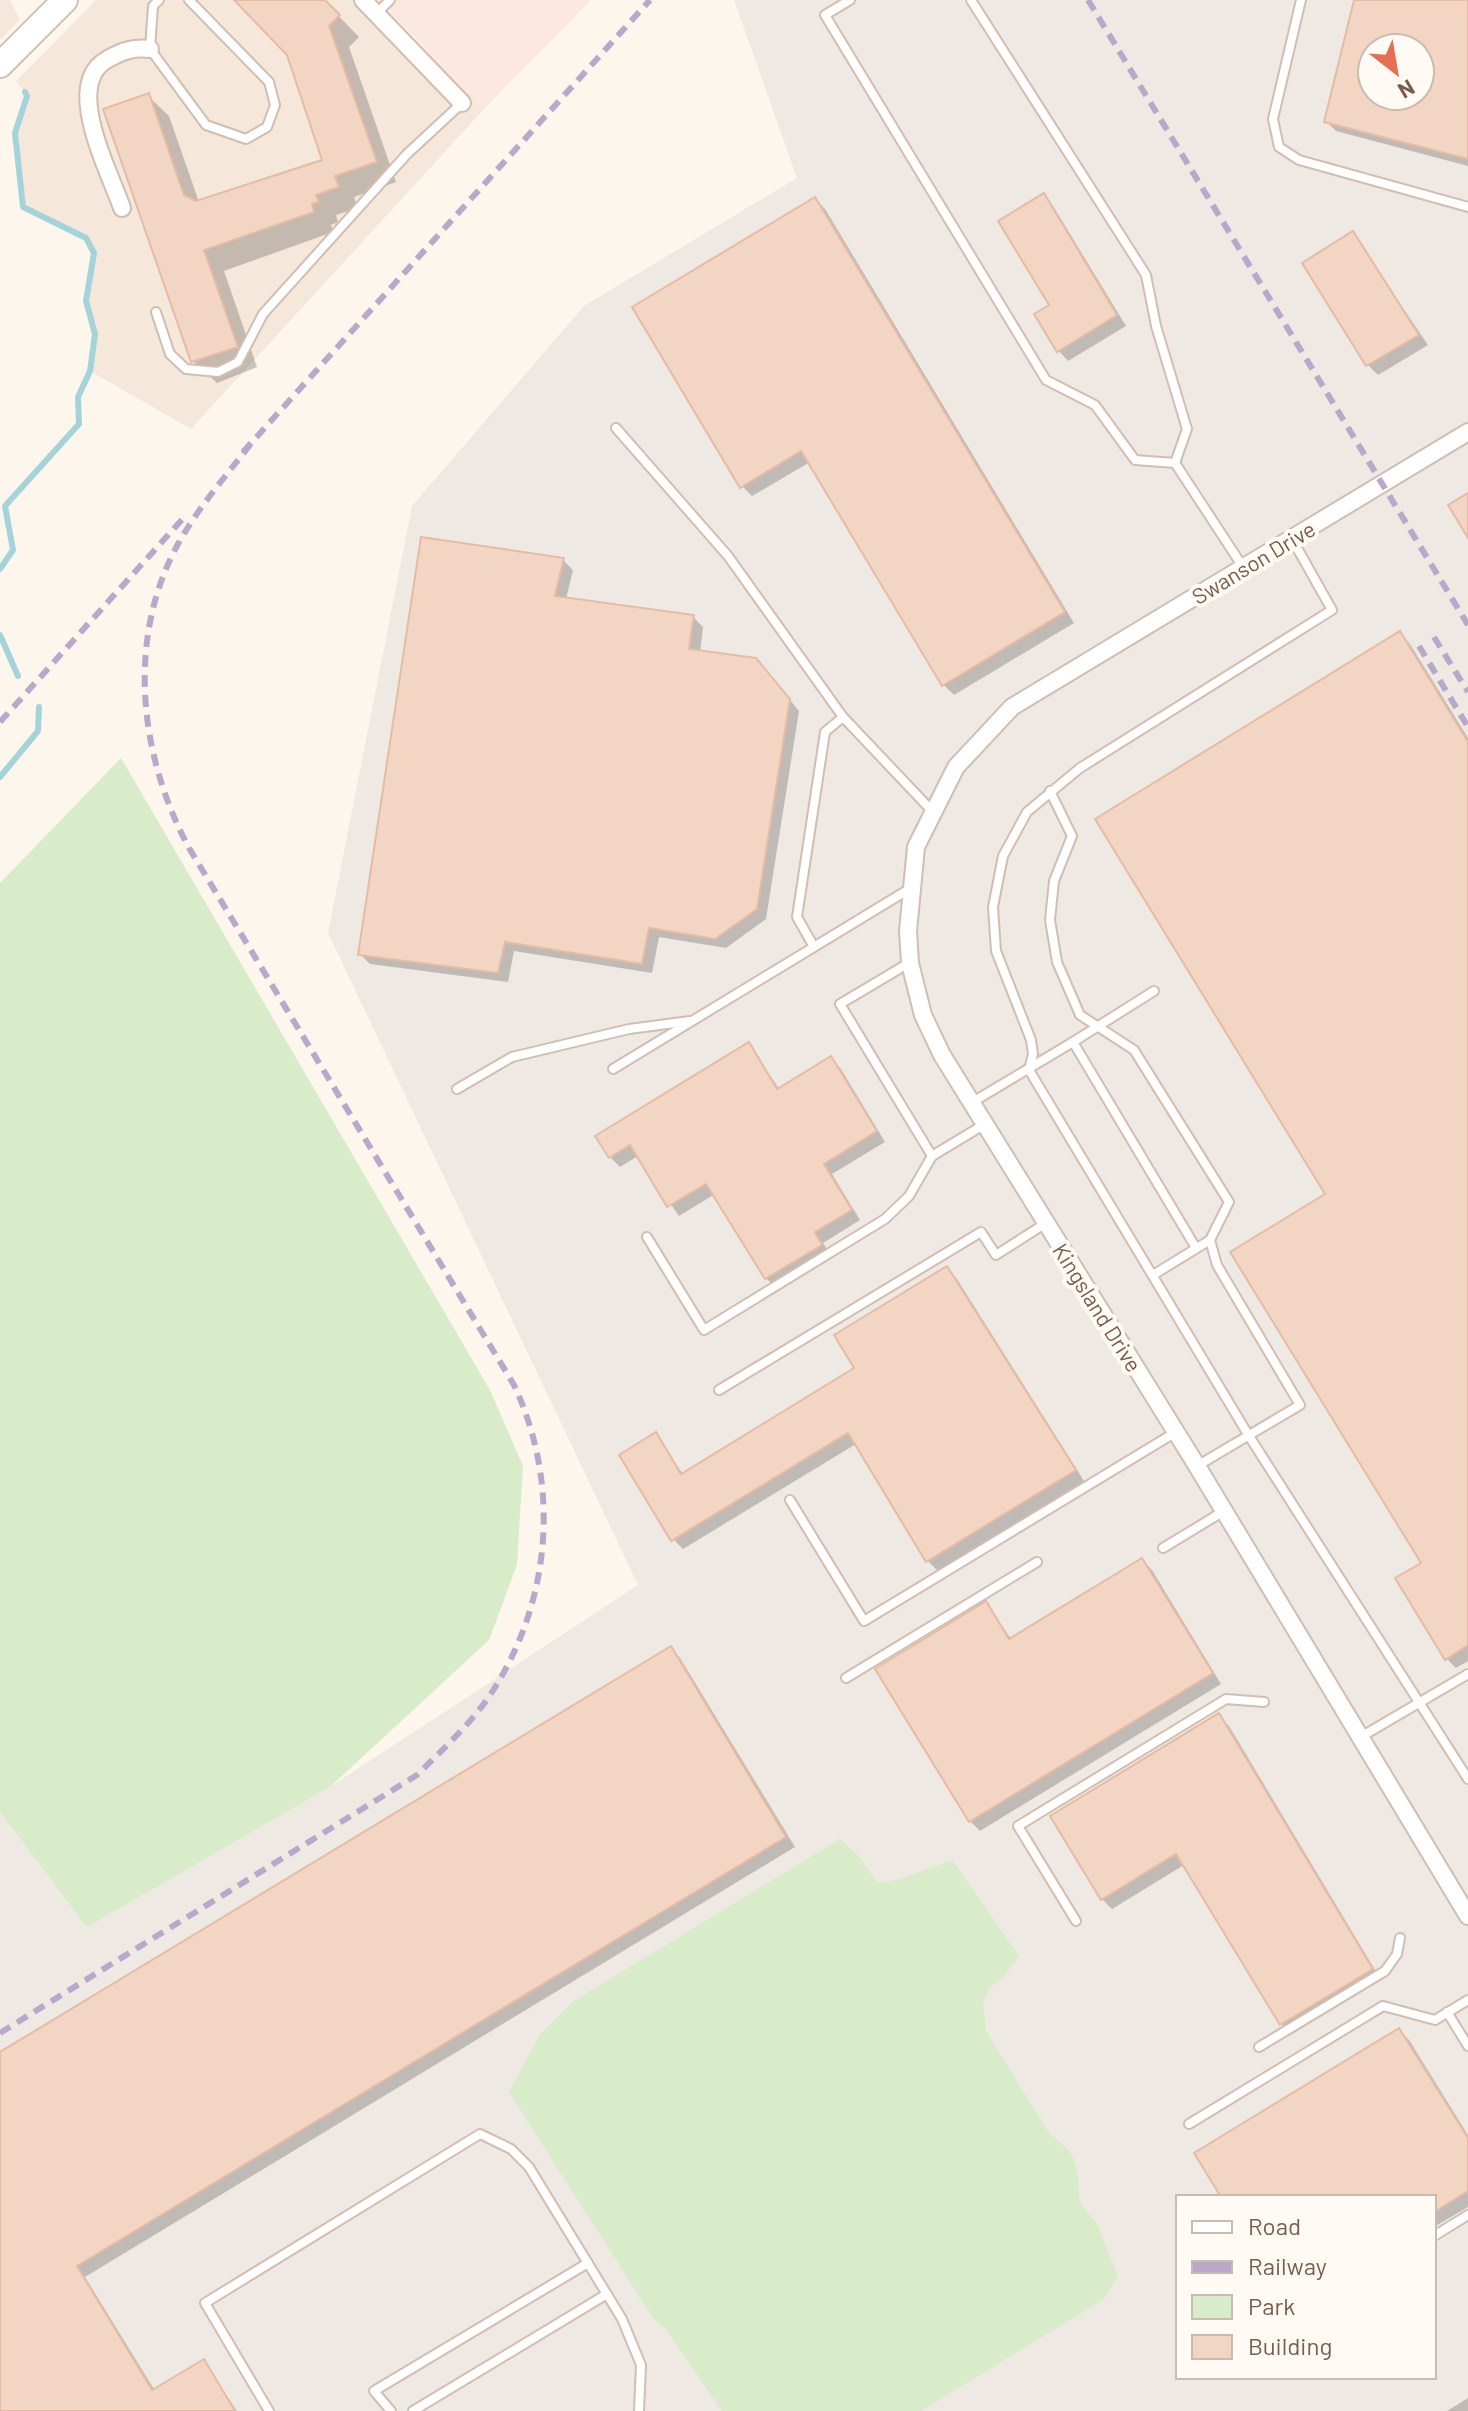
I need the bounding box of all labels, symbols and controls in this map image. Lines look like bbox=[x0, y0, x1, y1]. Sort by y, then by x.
north arrow bbox=[1356, 32, 1436, 112]
text: N bbox=[1394, 75, 1420, 105]
street label: Swanson Drive bbox=[1187, 515, 1319, 609]
street label: Kingsland Drive bbox=[1048, 1238, 1148, 1376]
legend bbox=[1176, 2195, 1436, 2379]
text: Road bbox=[1248, 2211, 1301, 2240]
text: Railway bbox=[1248, 2251, 1327, 2280]
text: Park bbox=[1248, 2291, 1295, 2320]
text: Building bbox=[1248, 2331, 1332, 2360]

